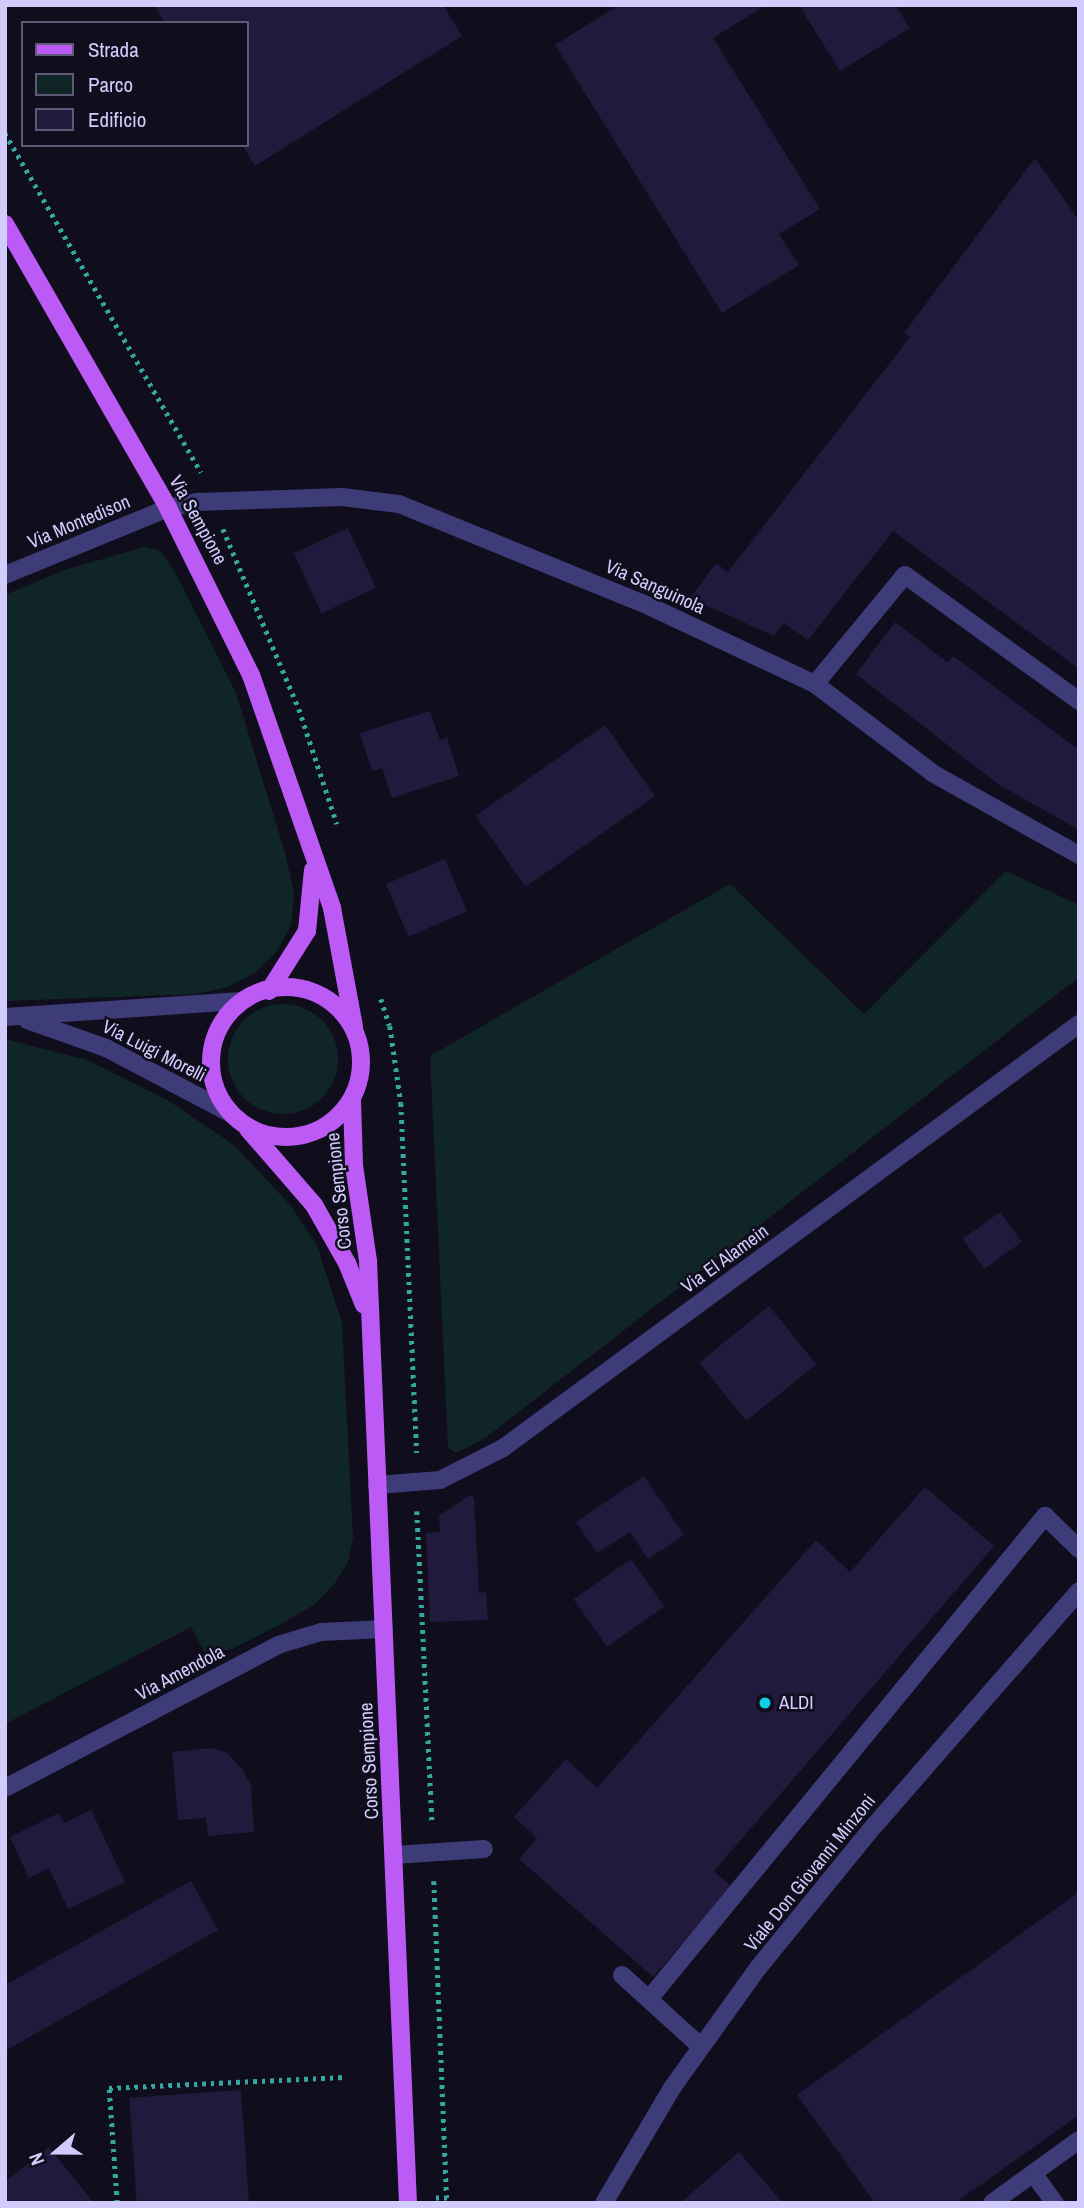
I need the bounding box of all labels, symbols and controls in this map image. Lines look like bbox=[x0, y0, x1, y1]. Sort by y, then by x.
legend bbox=[21, 21, 248, 147]
text: Strada bbox=[88, 35, 139, 64]
text: Parco bbox=[88, 70, 133, 99]
text: Edificio bbox=[88, 105, 146, 134]
street label: Via Sempione bbox=[164, 471, 232, 569]
street label: Via Montedison bbox=[24, 490, 134, 554]
street label: Via Sanguinola bbox=[602, 555, 708, 619]
street label: Via Luigi Morelli bbox=[98, 1015, 210, 1087]
street label: Corso Sempione bbox=[322, 1132, 356, 1250]
street label: Via El Alamein bbox=[677, 1220, 773, 1298]
street label: Via Amendola bbox=[132, 1640, 228, 1706]
place label: ALDI bbox=[779, 1692, 814, 1714]
marker: ALDI bbox=[757, 1695, 773, 1711]
street label: Corso Sempione bbox=[355, 1702, 383, 1820]
street label: Viale Don Giovanni Minzoni bbox=[740, 1790, 880, 1956]
north arrow bbox=[21, 2117, 91, 2187]
text: N bbox=[22, 2149, 50, 2169]

